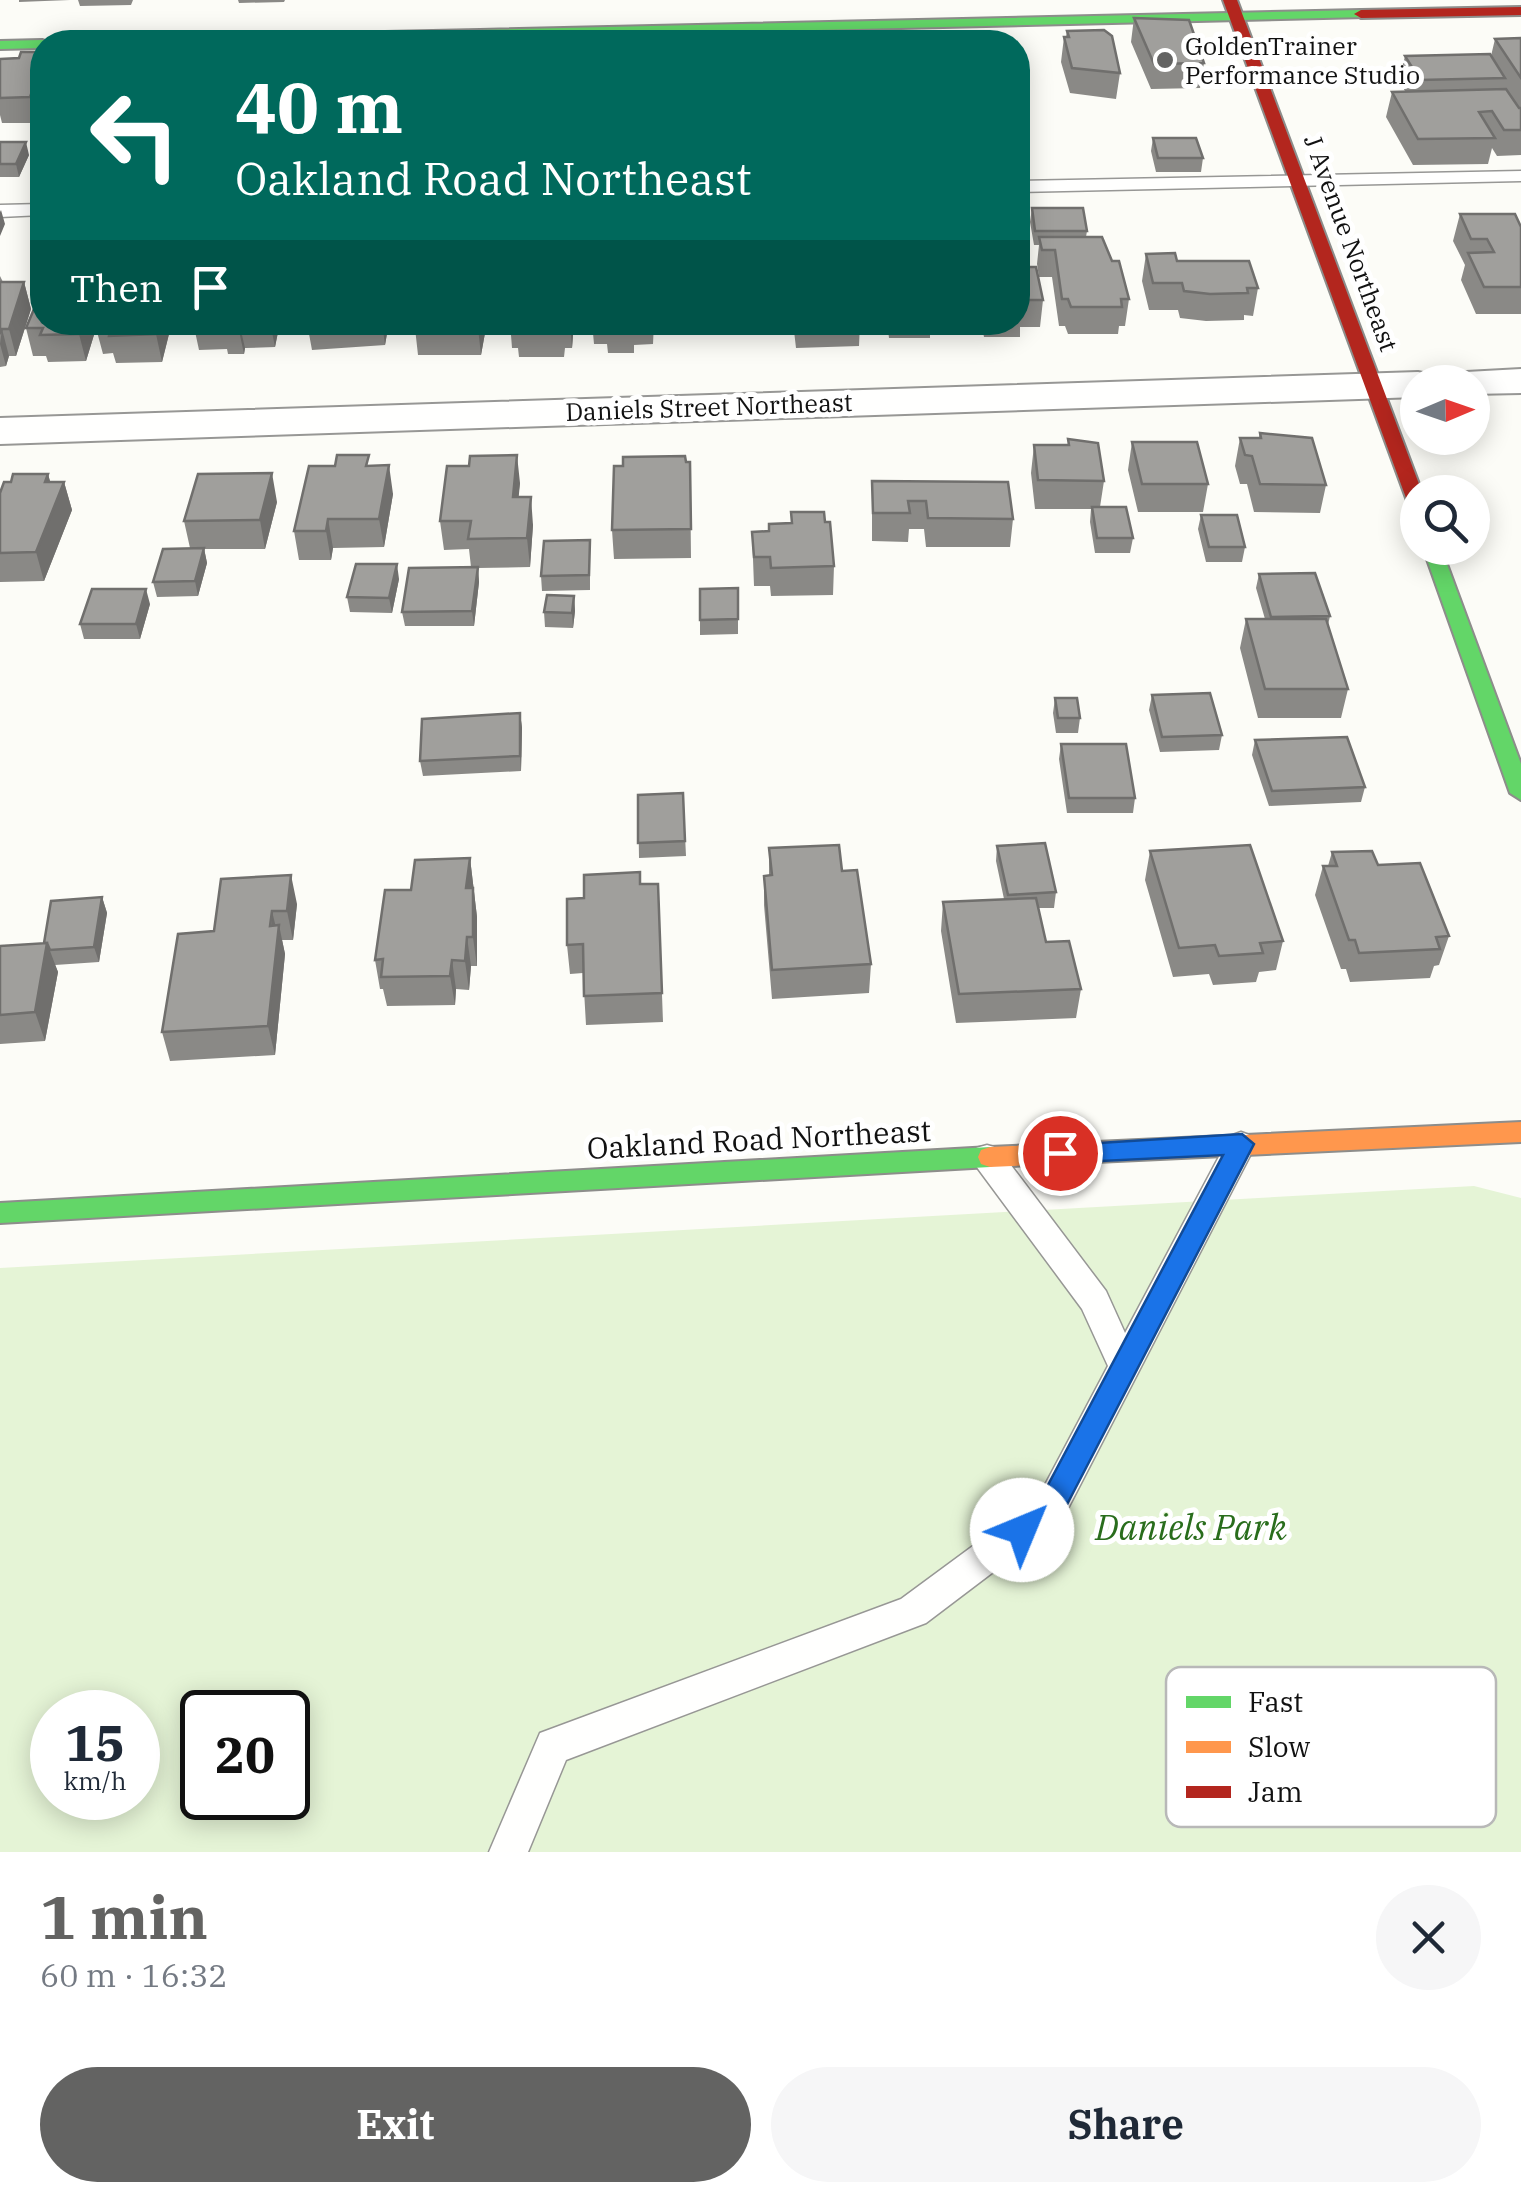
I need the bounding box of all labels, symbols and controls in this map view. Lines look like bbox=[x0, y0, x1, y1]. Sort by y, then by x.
place label: GoldenTrainer Performance Studio bbox=[1185, 29, 1420, 91]
marker: GoldenTrainer Performance Studio bbox=[1154, 49, 1176, 71]
text: 40 m bbox=[235, 61, 403, 152]
icon: left bbox=[70, 70, 200, 200]
street label: J Avenue Northeast bbox=[1297, 130, 1406, 356]
text: Oakland Road Northeast bbox=[235, 149, 752, 207]
icon: arrive bbox=[183, 260, 238, 315]
text: Then bbox=[70, 263, 163, 312]
north arrow bbox=[1400, 365, 1490, 455]
map controls bbox=[1400, 365, 1490, 565]
street label: Daniels Street Northeast bbox=[565, 385, 853, 428]
button: search bbox=[1400, 475, 1490, 565]
street label: Oakland Road Northeast bbox=[586, 1110, 932, 1167]
pin bbox=[1018, 1111, 1103, 1196]
icon: arrive bbox=[1033, 1126, 1088, 1181]
position arrow bbox=[970, 1478, 1074, 1582]
park label: Daniels Park bbox=[1094, 1504, 1287, 1550]
legend bbox=[1166, 1667, 1496, 1827]
text: Fast bbox=[1248, 1683, 1303, 1720]
speed limit sign: 20 bbox=[180, 1690, 310, 1820]
text: 15 bbox=[65, 1710, 125, 1775]
text: Slow bbox=[1248, 1728, 1310, 1765]
text: km/h bbox=[63, 1764, 127, 1797]
text: Jam bbox=[1248, 1773, 1303, 1810]
text: 1 min bbox=[40, 1877, 208, 1956]
button: close bbox=[1376, 1885, 1481, 1990]
text: 60 m · 16:32 bbox=[40, 1954, 228, 1996]
button: Exit bbox=[40, 2067, 751, 2182]
button: Share bbox=[771, 2067, 1481, 2182]

